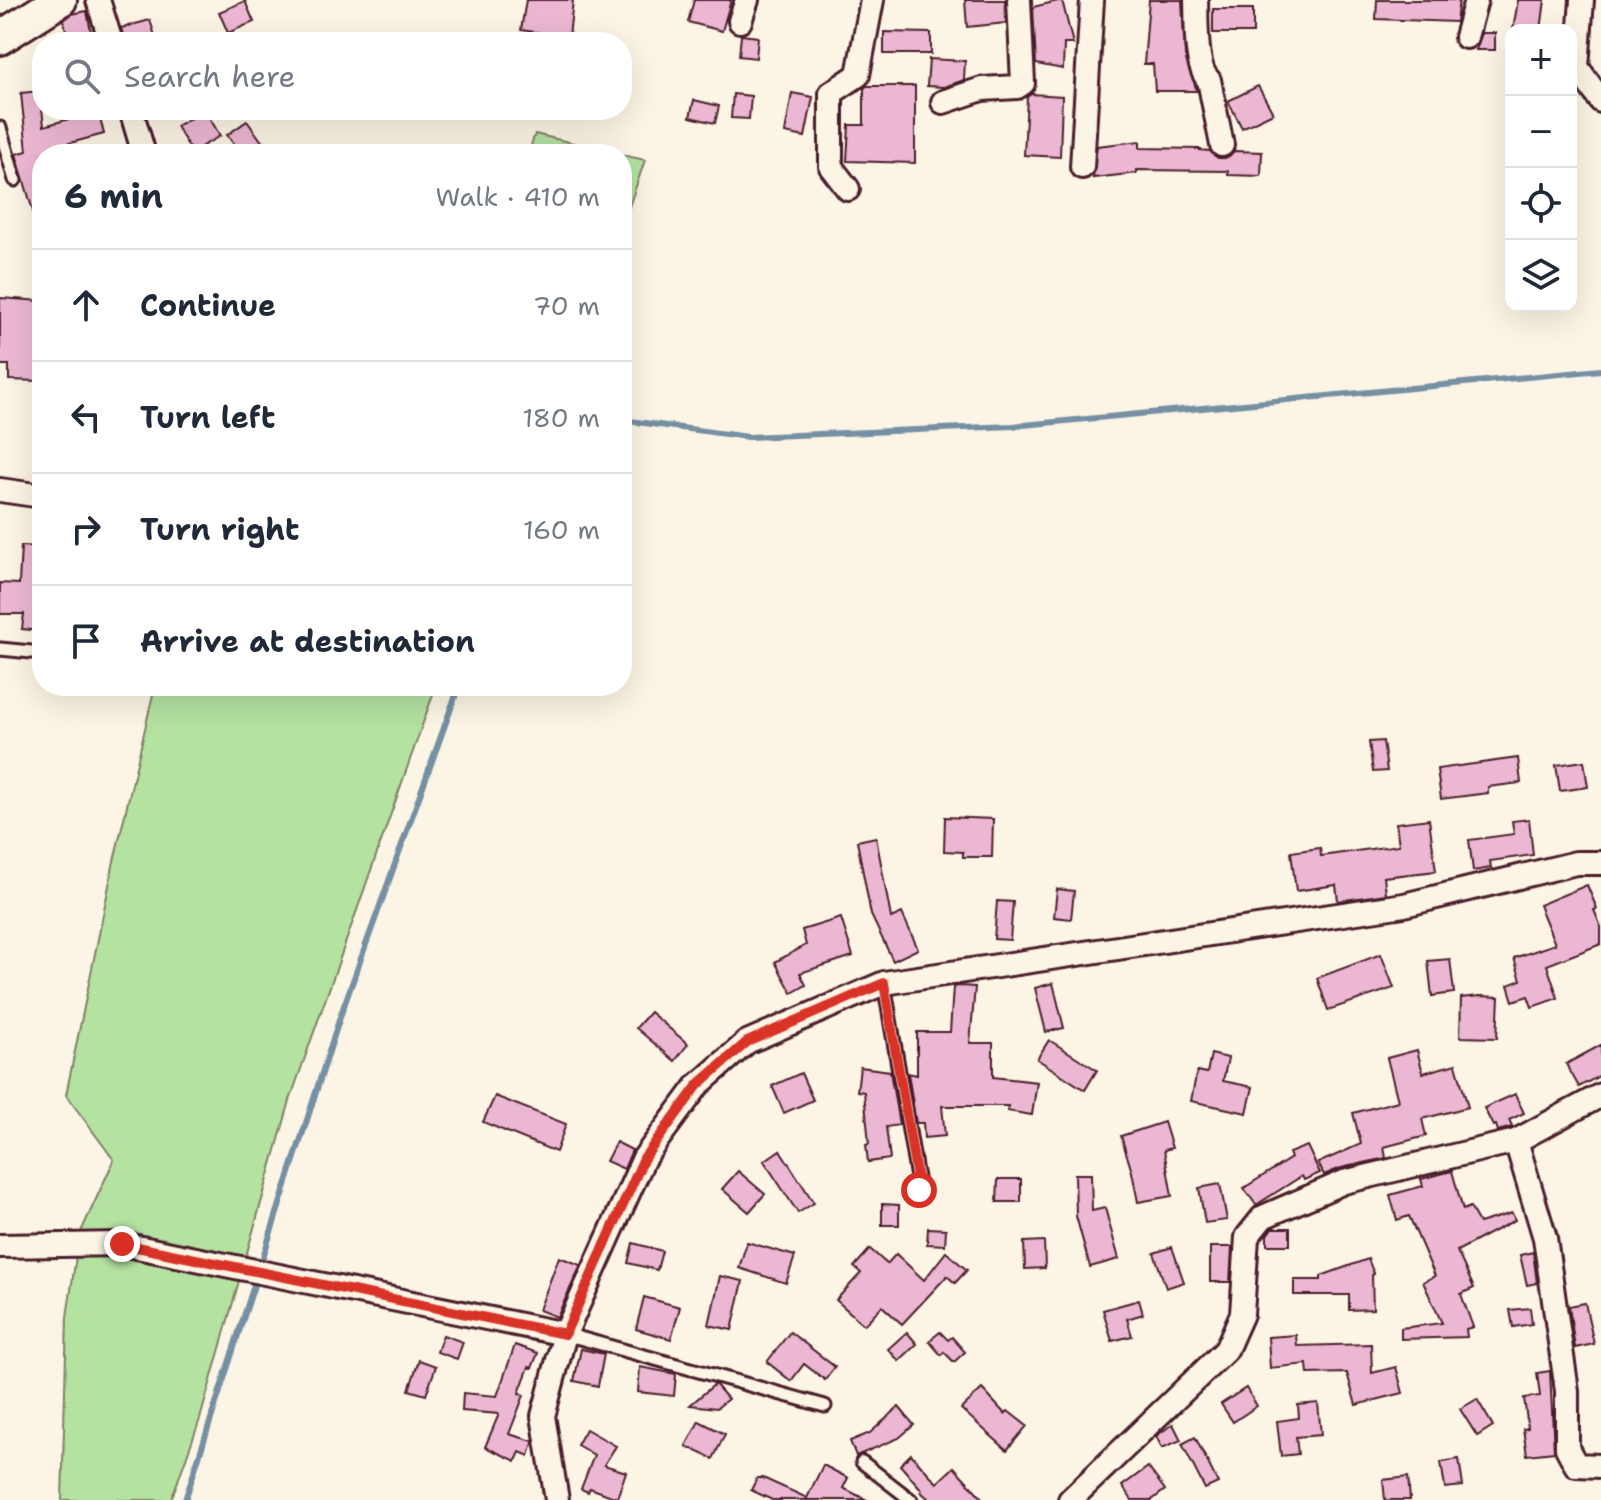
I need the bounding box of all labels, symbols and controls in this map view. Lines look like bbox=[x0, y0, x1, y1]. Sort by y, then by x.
map controls bbox=[1505, 24, 1577, 312]
button: + bbox=[1505, 24, 1577, 96]
search box bbox=[32, 32, 632, 120]
icon: search bbox=[60, 54, 104, 98]
text: Search here bbox=[124, 56, 295, 97]
button: − bbox=[1505, 96, 1577, 168]
button: locate bbox=[1505, 168, 1577, 240]
text: 6 min bbox=[64, 173, 163, 219]
text: Walk · 410 m bbox=[436, 179, 600, 214]
button: layers bbox=[1505, 240, 1577, 312]
icon: ahead bbox=[64, 283, 108, 327]
text: Continue bbox=[140, 285, 276, 326]
text: 70 m bbox=[533, 288, 600, 323]
icon: left bbox=[64, 395, 108, 439]
text: Turn left bbox=[140, 397, 275, 438]
text: 180 m bbox=[522, 400, 600, 435]
icon: right bbox=[64, 507, 108, 551]
text: Turn right bbox=[140, 509, 299, 550]
text: 160 m bbox=[523, 512, 600, 547]
icon: arrive bbox=[64, 619, 108, 663]
text: Arrive at destination bbox=[140, 621, 475, 662]
route start bbox=[901, 1172, 937, 1208]
route end bbox=[104, 1226, 140, 1262]

